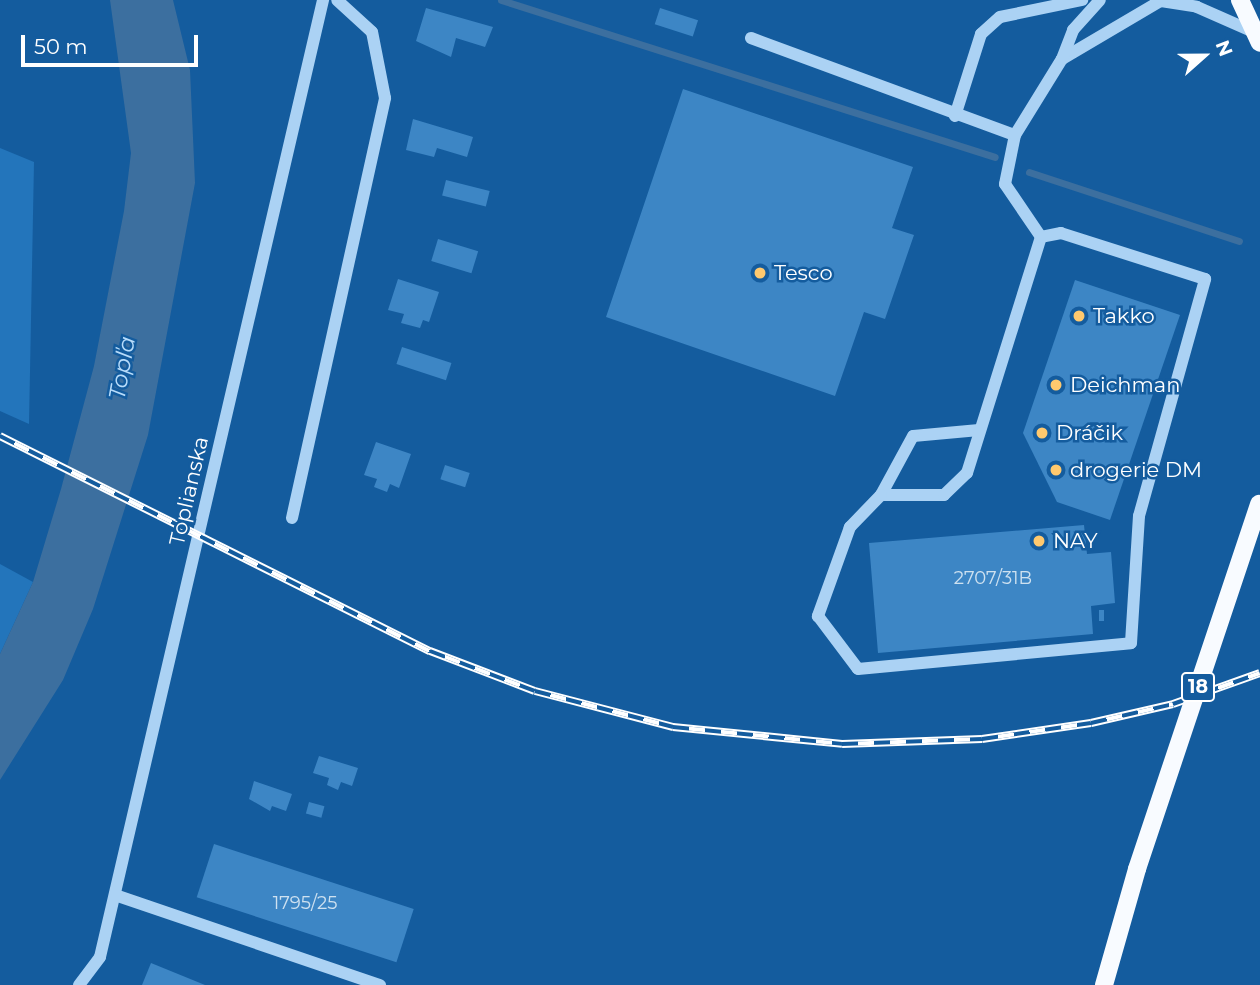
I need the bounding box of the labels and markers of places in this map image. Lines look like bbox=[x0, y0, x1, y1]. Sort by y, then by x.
place label: Tesco bbox=[774, 260, 833, 286]
marker: Tesco bbox=[752, 265, 768, 281]
place label: Takko bbox=[1093, 303, 1155, 329]
marker: Takko bbox=[1071, 308, 1087, 324]
place label: Deichman bbox=[1070, 372, 1180, 398]
marker: Deichman bbox=[1048, 377, 1064, 393]
place label: Dráčik bbox=[1056, 420, 1123, 446]
marker: Dráčik bbox=[1034, 425, 1050, 441]
place label: drogerie DM bbox=[1070, 457, 1202, 483]
marker: drogerie DM bbox=[1048, 462, 1064, 478]
place label: NAY bbox=[1053, 528, 1097, 554]
marker: NAY bbox=[1031, 533, 1047, 549]

